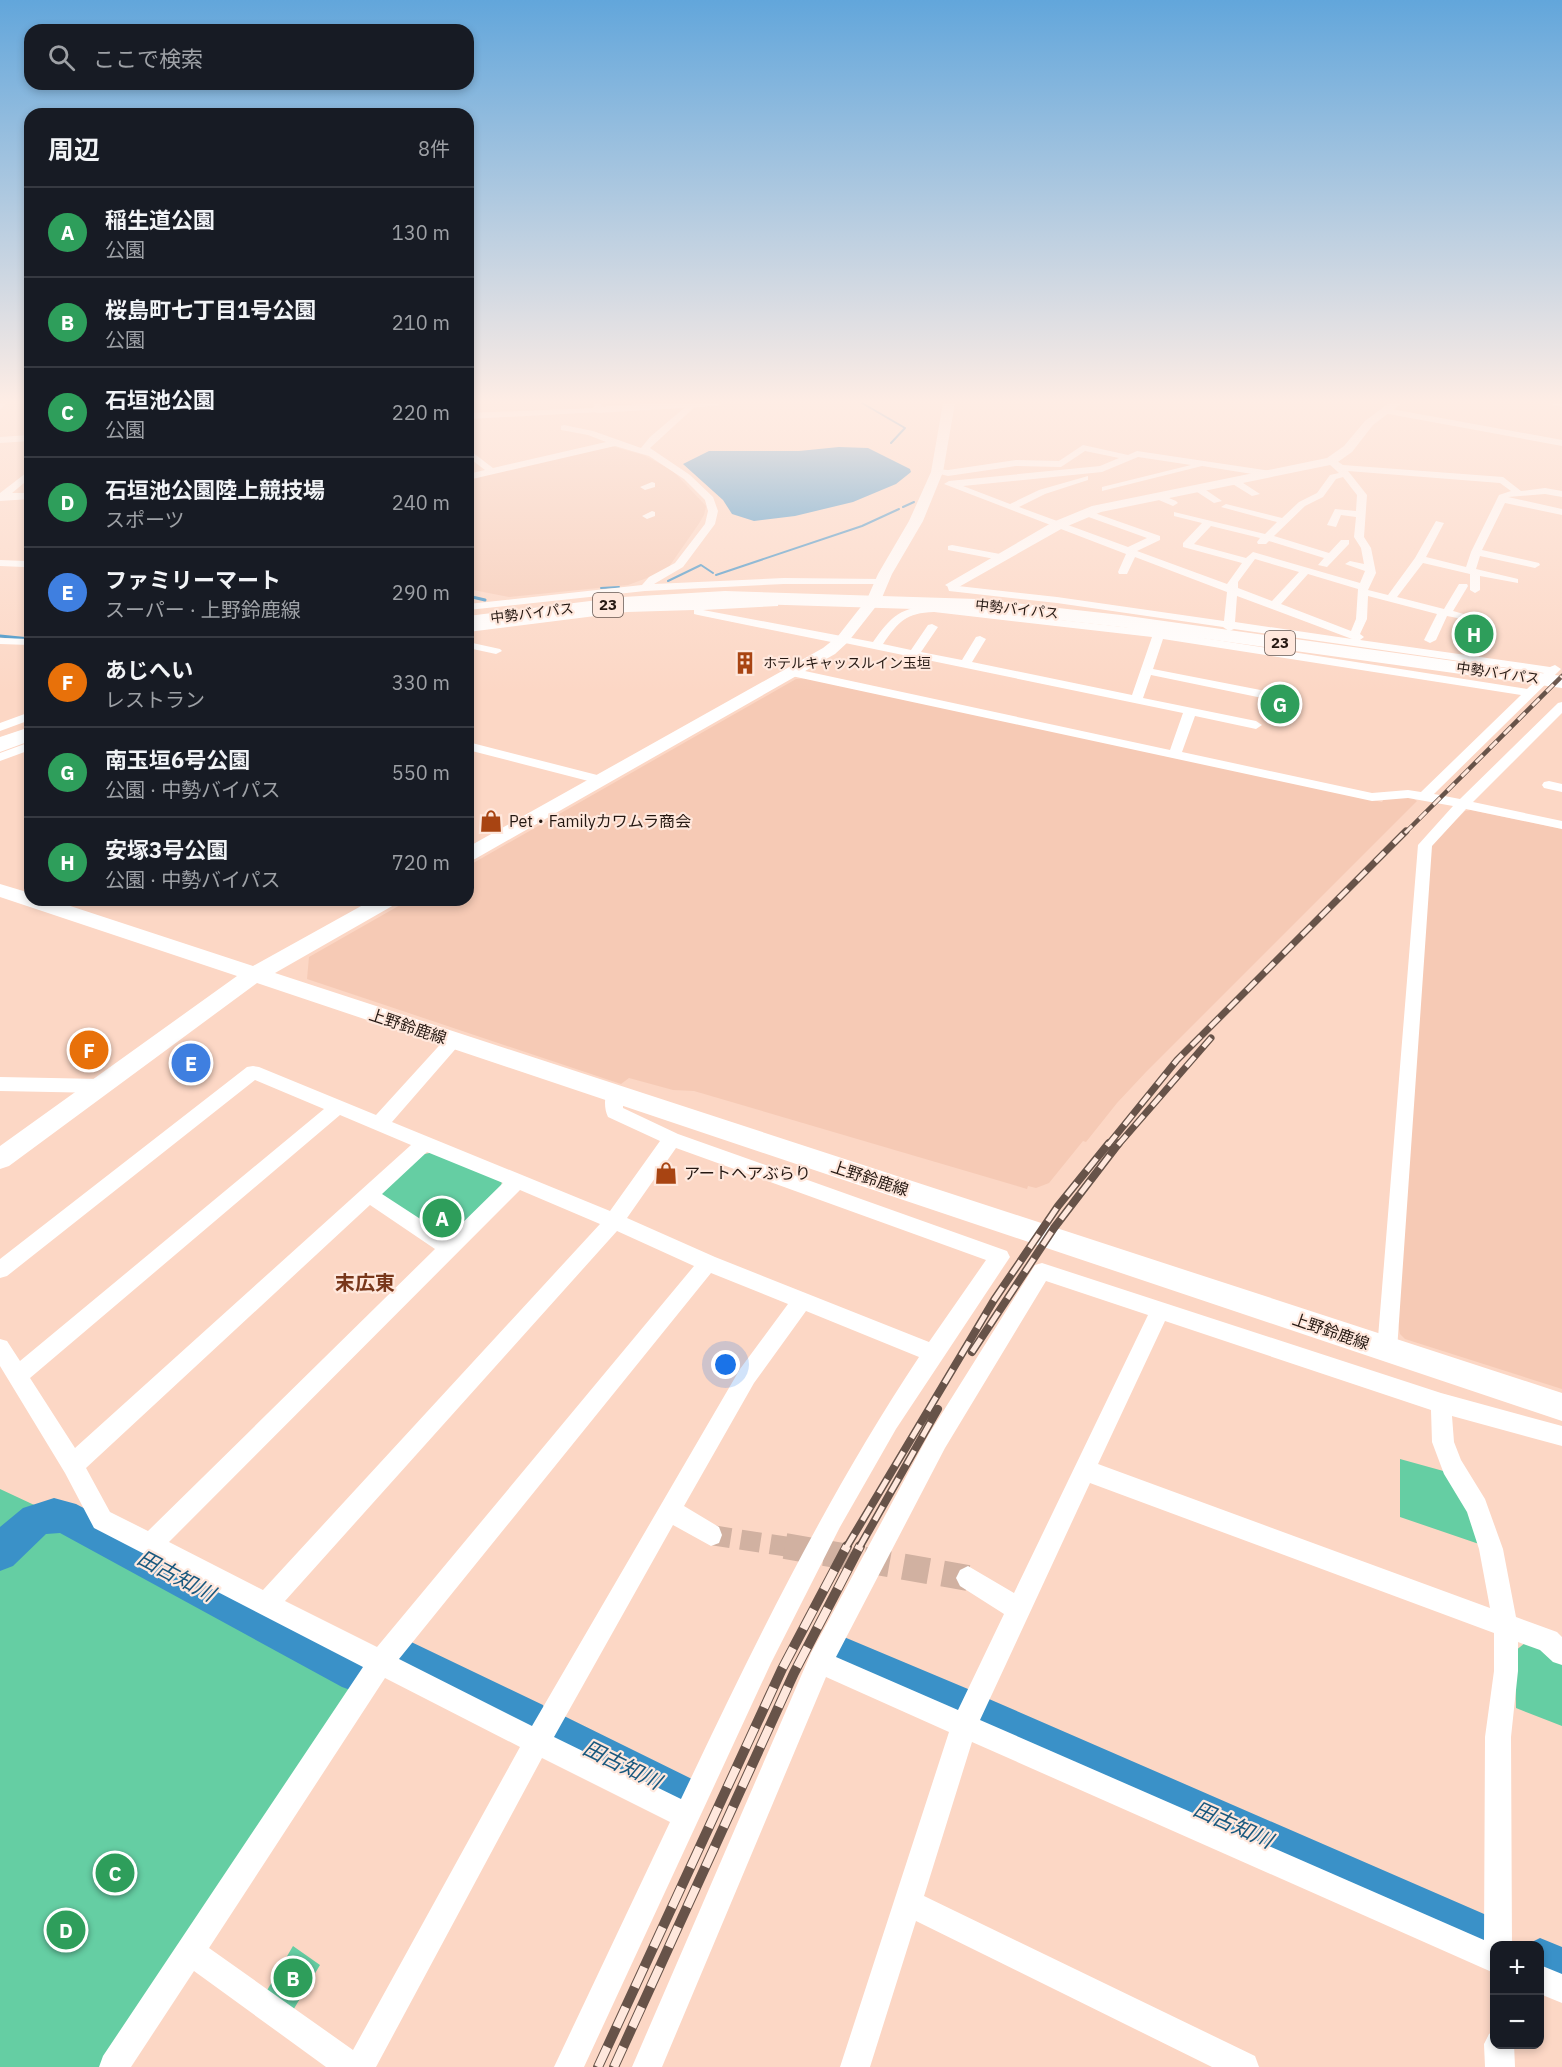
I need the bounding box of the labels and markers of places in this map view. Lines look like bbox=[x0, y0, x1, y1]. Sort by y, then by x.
pin: H bbox=[1454, 612, 1494, 656]
building icon: ホテルキャッスルイン玉垣 bbox=[732, 650, 758, 676]
place label: ホテルキャッスルイン玉垣 bbox=[763, 654, 931, 672]
pin: G bbox=[1260, 682, 1300, 726]
shop icon: Pet・Familyカワムラ商会 bbox=[478, 808, 504, 834]
place label: Pet・Familyカワムラ商会 bbox=[509, 811, 691, 831]
pin: F bbox=[70, 1028, 109, 1072]
pin: E bbox=[172, 1040, 210, 1086]
shop icon: アートヘアぶらり bbox=[653, 1160, 679, 1186]
place label: アートヘアぶらり bbox=[684, 1163, 811, 1183]
pin: A bbox=[422, 1196, 462, 1240]
pin: C bbox=[96, 1850, 134, 1896]
pin: D bbox=[46, 1908, 86, 1952]
pin: B bbox=[274, 1956, 312, 2000]

